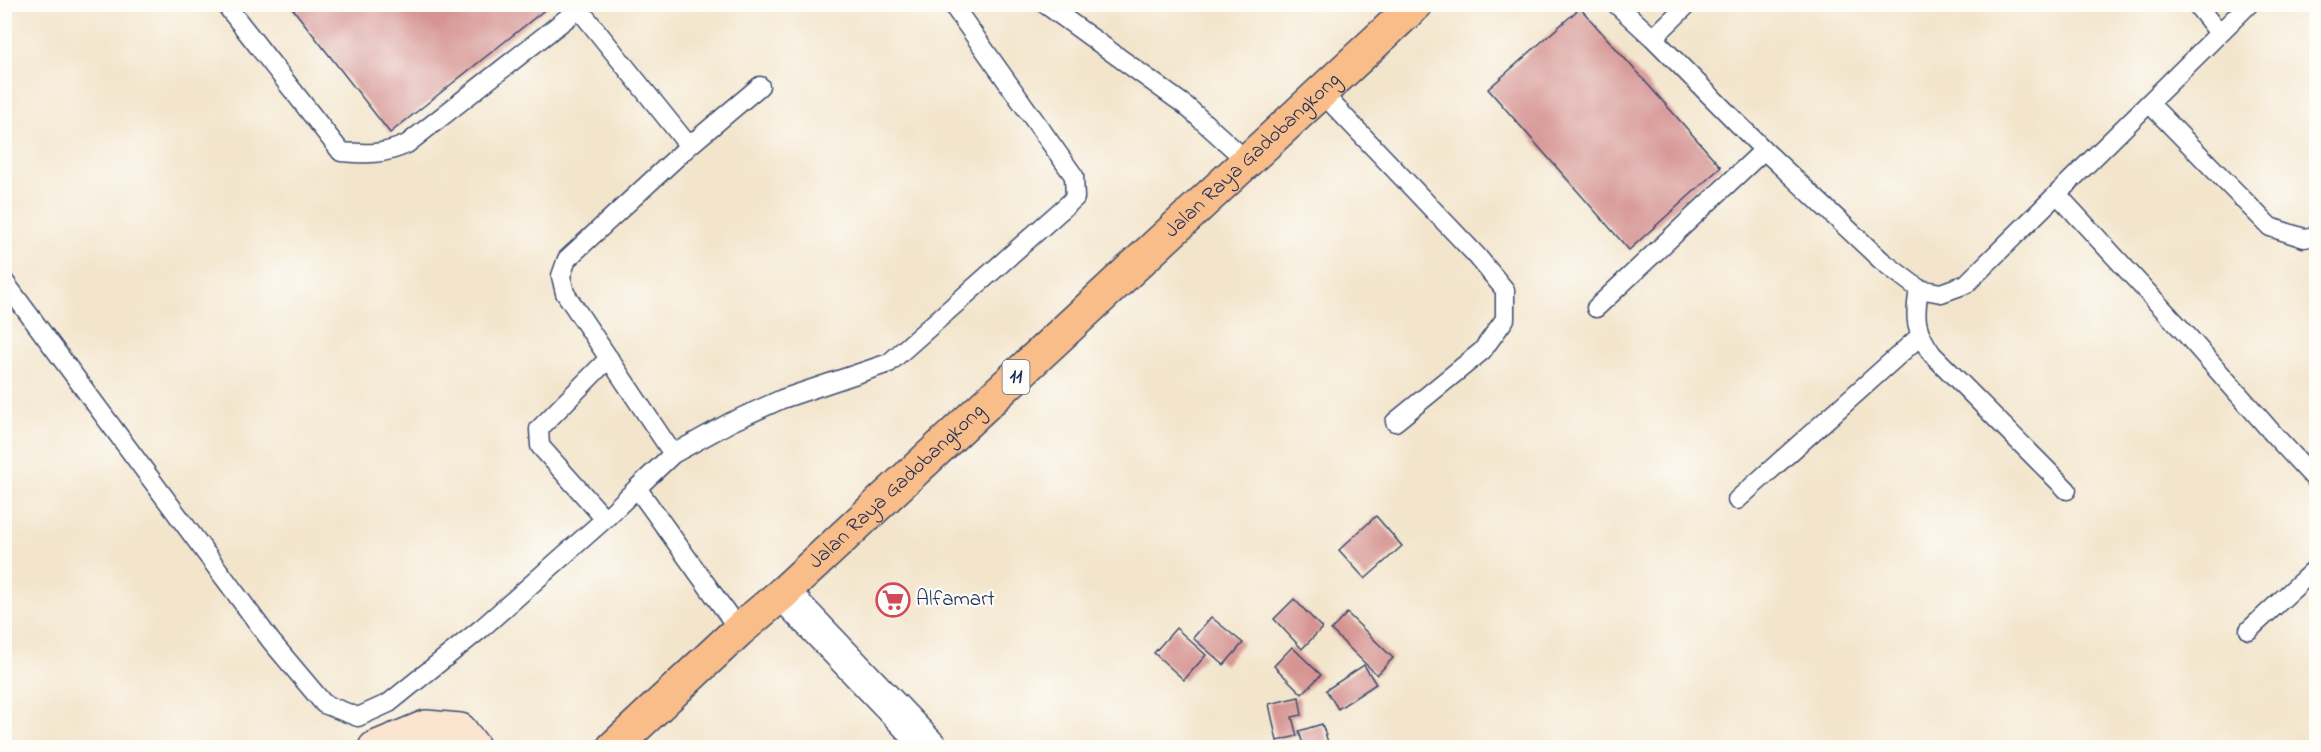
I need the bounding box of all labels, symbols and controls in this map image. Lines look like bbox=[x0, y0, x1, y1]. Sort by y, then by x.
street label: Jalan Raya Gadobangkong bbox=[1158, 66, 1349, 246]
road number: 11 bbox=[1002, 360, 1030, 394]
street label: Jalan Raya Gadobangkong bbox=[802, 397, 993, 577]
supermarket icon: Alfamart bbox=[875, 582, 911, 618]
place label: Alfamart bbox=[916, 585, 995, 615]

